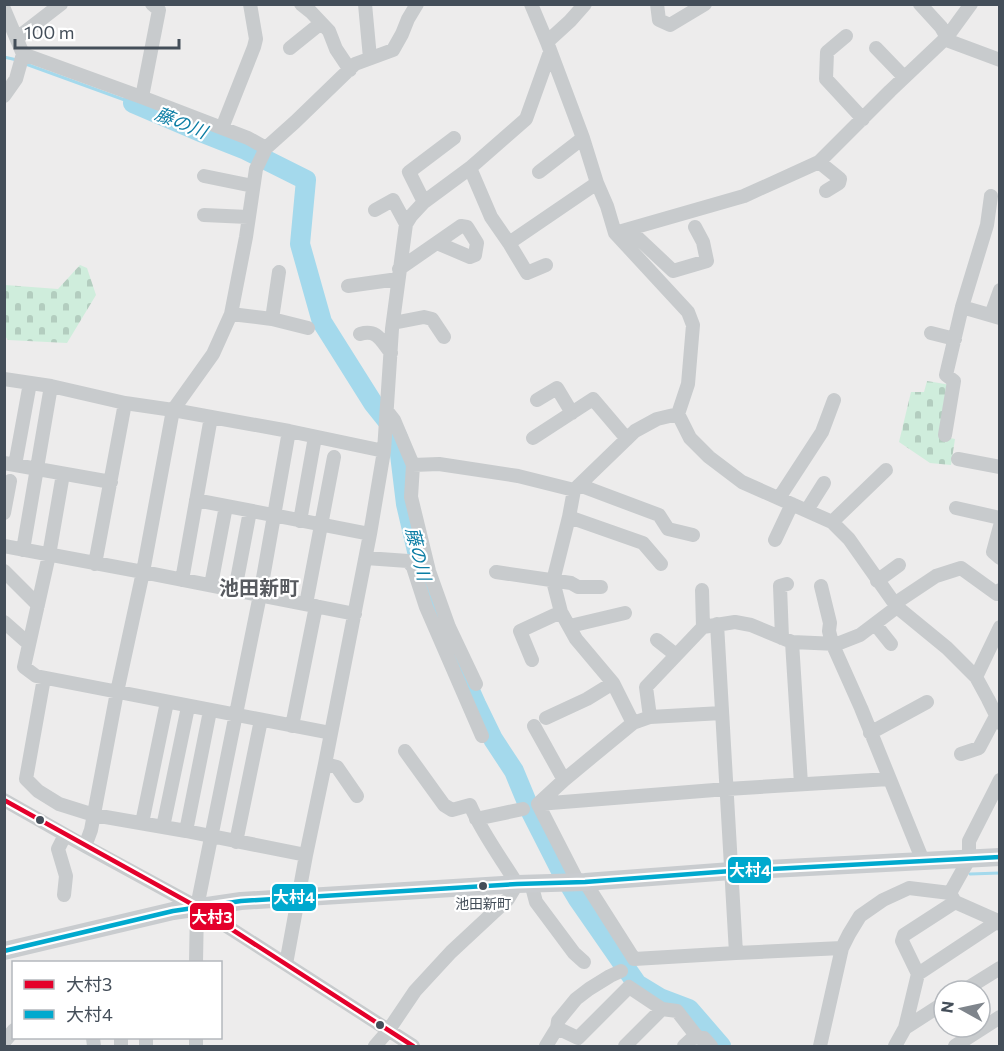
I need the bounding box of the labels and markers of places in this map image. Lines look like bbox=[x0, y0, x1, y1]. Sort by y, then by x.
unlabelled marker bbox=[34, 814, 46, 826]
marker: 池田新町 bbox=[477, 880, 489, 892]
place label: 池田新町 bbox=[455, 895, 511, 912]
unlabelled marker bbox=[374, 1019, 386, 1031]

